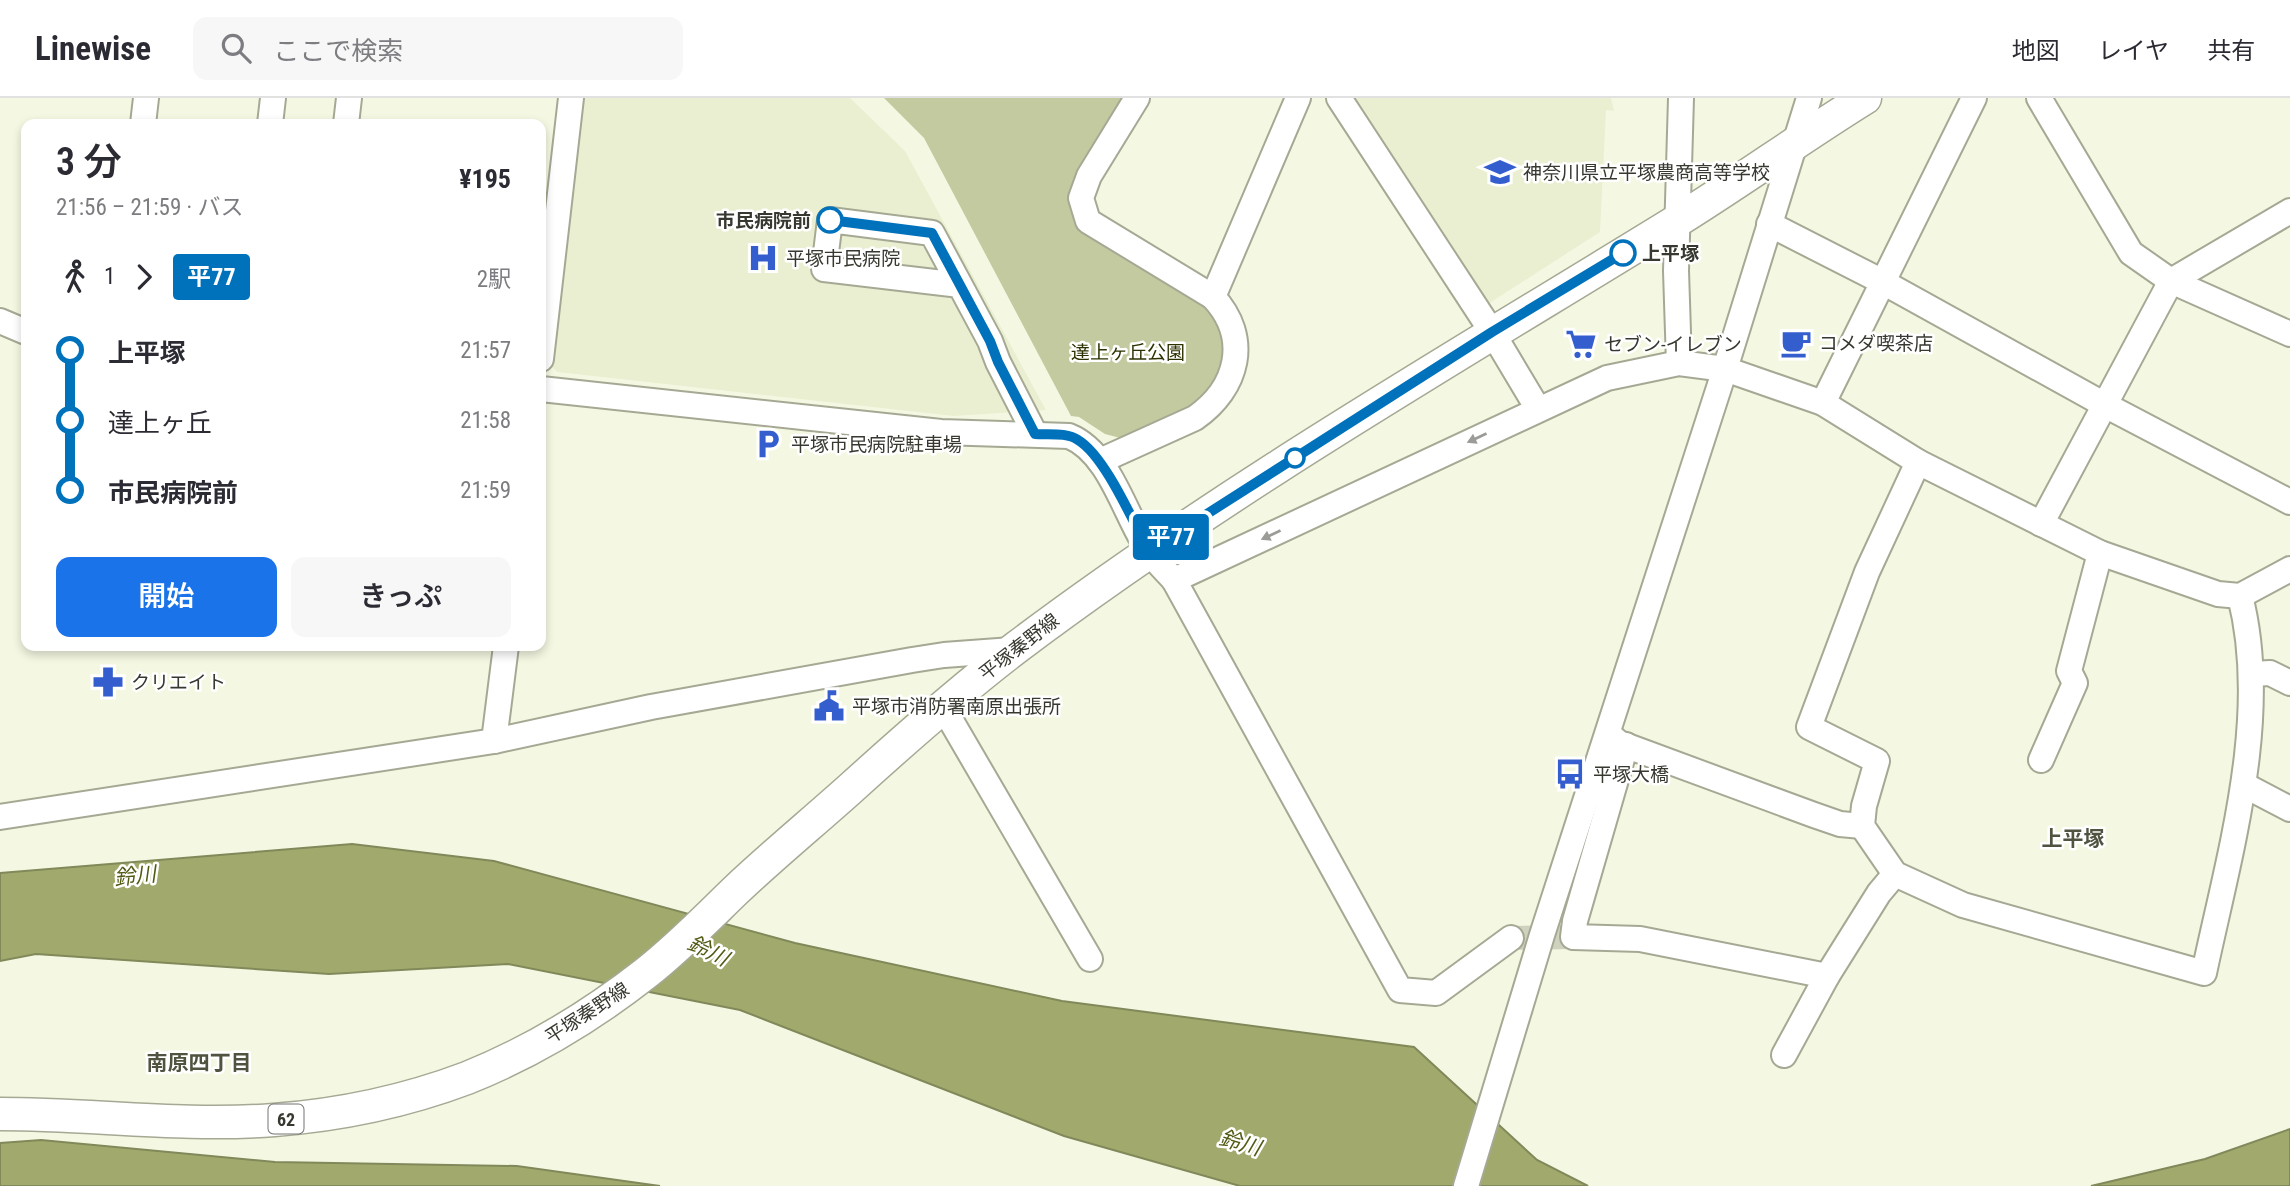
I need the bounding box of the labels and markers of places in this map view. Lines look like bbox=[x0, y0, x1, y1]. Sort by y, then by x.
school or university icon: 神奈川県立平塚農商高等学校 bbox=[1483, 155, 1517, 189]
place label: 神奈川県立平塚農商高等学校 bbox=[1523, 161, 1770, 184]
marker: 市民病院前 bbox=[817, 207, 843, 233]
place label: 市民病院前 bbox=[716, 209, 811, 232]
marker: 上平塚 bbox=[1610, 240, 1636, 266]
hospital icon: 平塚市民病院 bbox=[746, 241, 780, 275]
place label: 上平塚 bbox=[1642, 242, 1699, 265]
place label: 平塚市民病院 bbox=[786, 247, 900, 270]
cafe icon: コメダ喫茶店 bbox=[1779, 326, 1813, 360]
supermarket icon: セブン-イレブン bbox=[1564, 327, 1598, 361]
place label: コメダ喫茶店 bbox=[1819, 332, 1933, 355]
place label: セブン-イレブン bbox=[1604, 333, 1742, 356]
parking icon: 平塚市民病院駐車場 bbox=[751, 427, 785, 461]
place label: 平塚市民病院駐車場 bbox=[791, 433, 962, 456]
unlabelled marker bbox=[1285, 448, 1305, 468]
pharmacy icon: クリエイト bbox=[91, 665, 125, 699]
place label: クリエイト bbox=[131, 671, 226, 694]
public building icon: 平塚市消防署南原出張所 bbox=[812, 689, 846, 723]
place label: 平塚市消防署南原出張所 bbox=[852, 695, 1061, 718]
bus stop icon: 平塚大橋 bbox=[1553, 757, 1587, 791]
place label: 平塚大橋 bbox=[1593, 763, 1669, 786]

